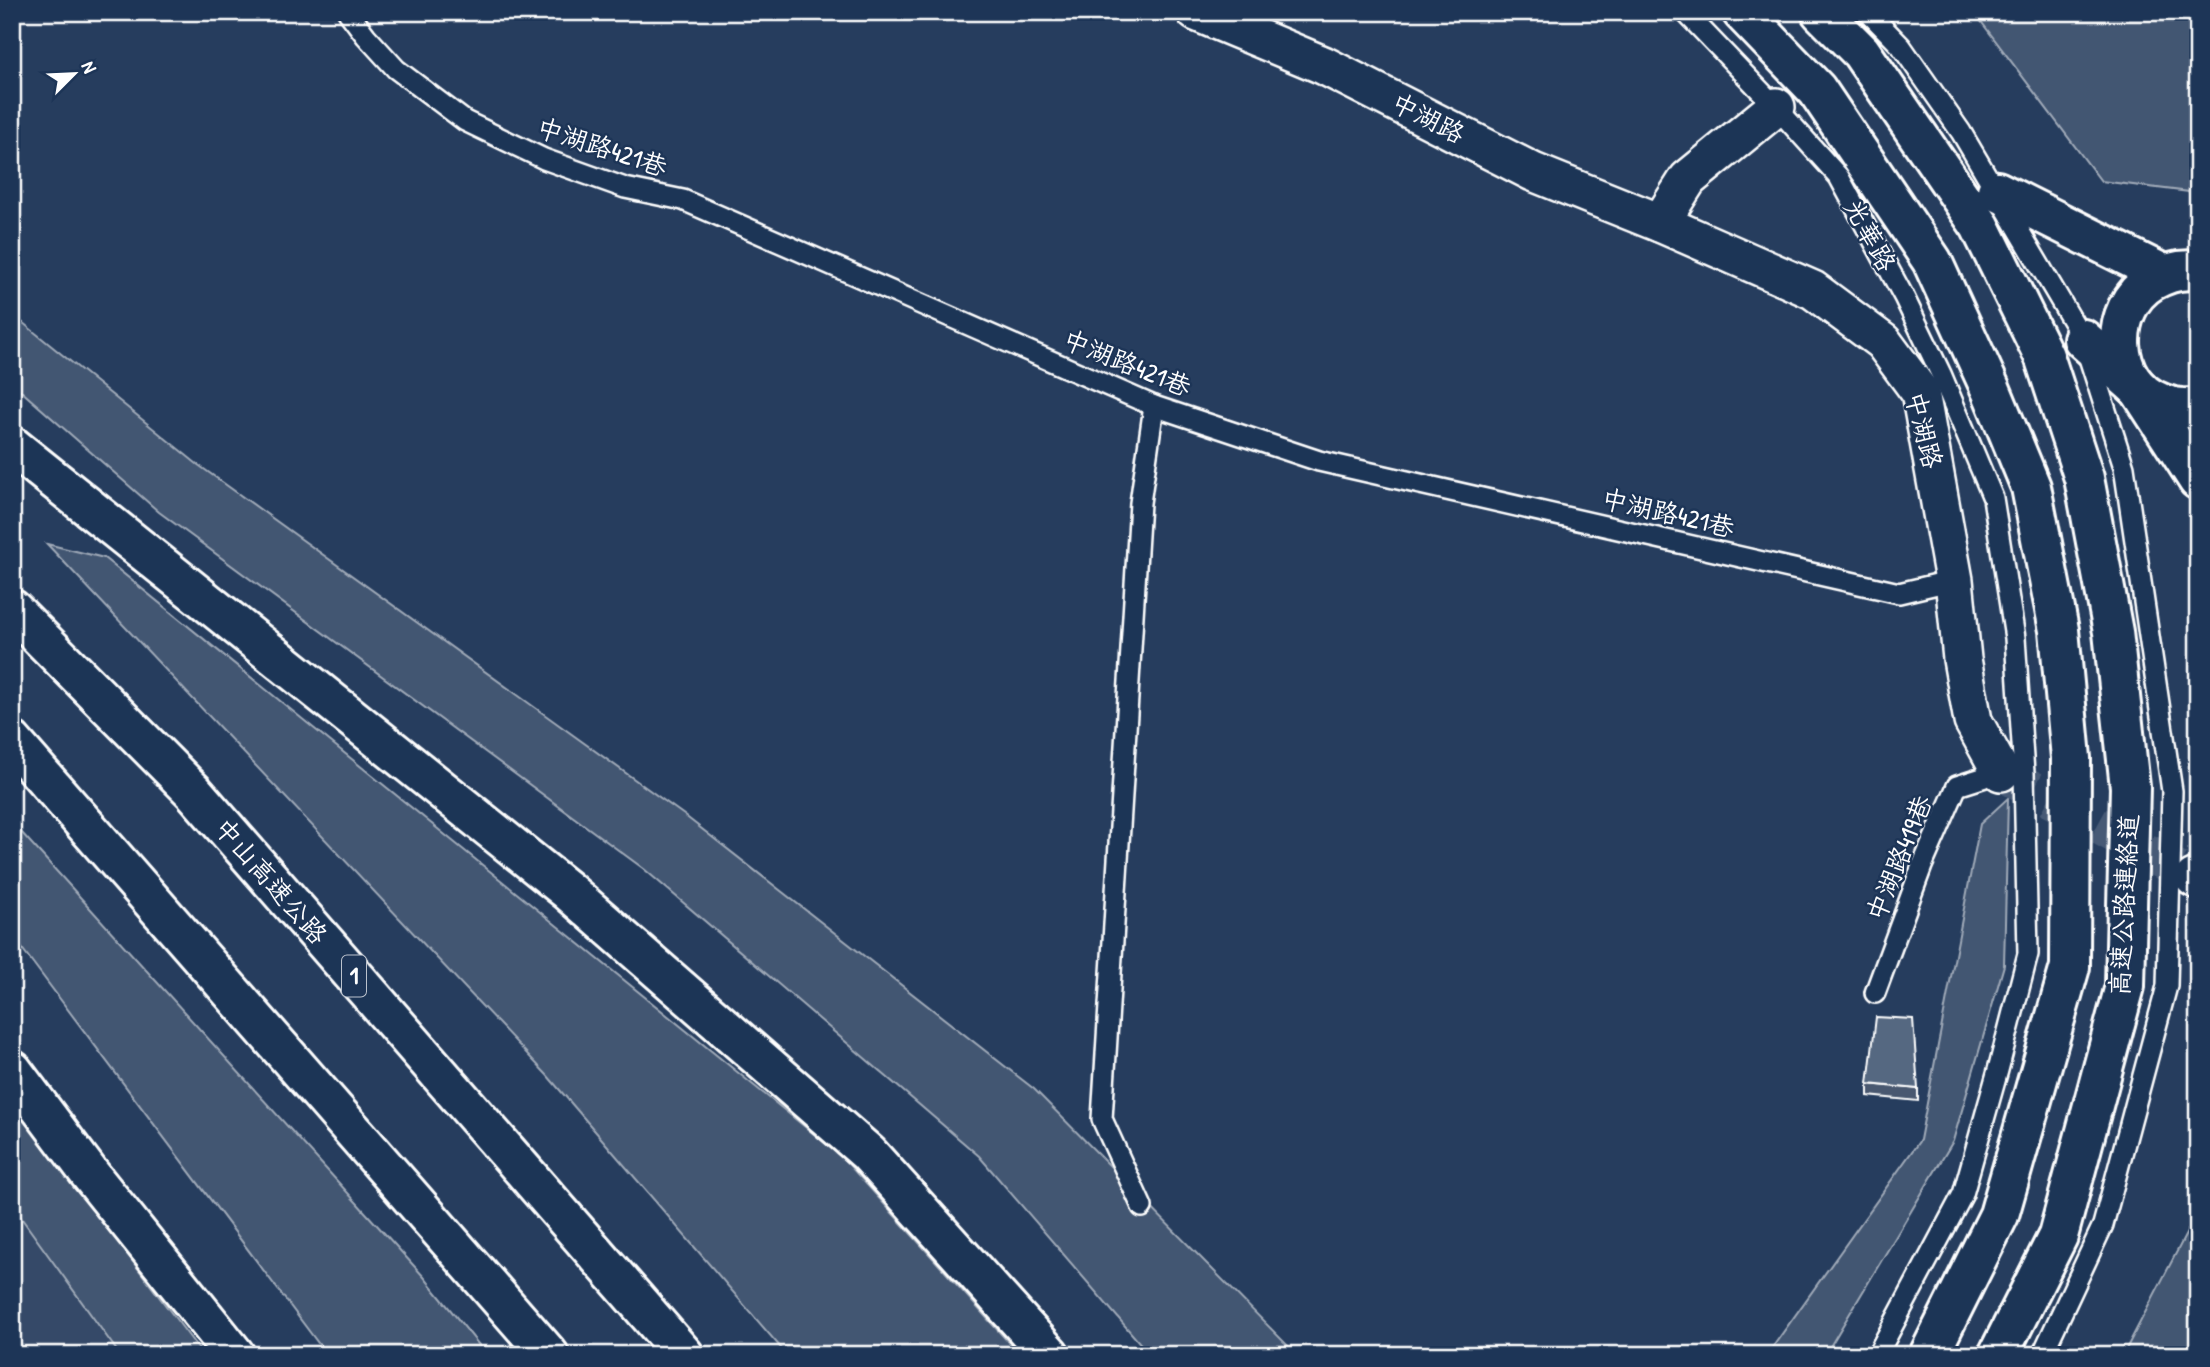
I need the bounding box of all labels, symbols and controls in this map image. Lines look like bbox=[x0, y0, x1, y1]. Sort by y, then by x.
north arrow bbox=[38, 38, 108, 108]
text: N bbox=[76, 57, 103, 77]
street label: 中湖路 bbox=[1386, 84, 1471, 151]
street label: 中湖路421巷 bbox=[532, 109, 672, 184]
street label: 光華路 bbox=[1836, 192, 1905, 277]
street label: 中湖路421巷 bbox=[1058, 321, 1196, 404]
street label: 中湖路 bbox=[1898, 388, 1951, 472]
street label: 中湖路421巷 bbox=[1598, 480, 1738, 545]
street label: 中湖路419巷 bbox=[1857, 790, 1940, 926]
street label: 中山高速公路 bbox=[207, 810, 336, 951]
street label: 高速公路連絡道 bbox=[2101, 813, 2146, 997]
road number: 1 bbox=[342, 956, 366, 996]

